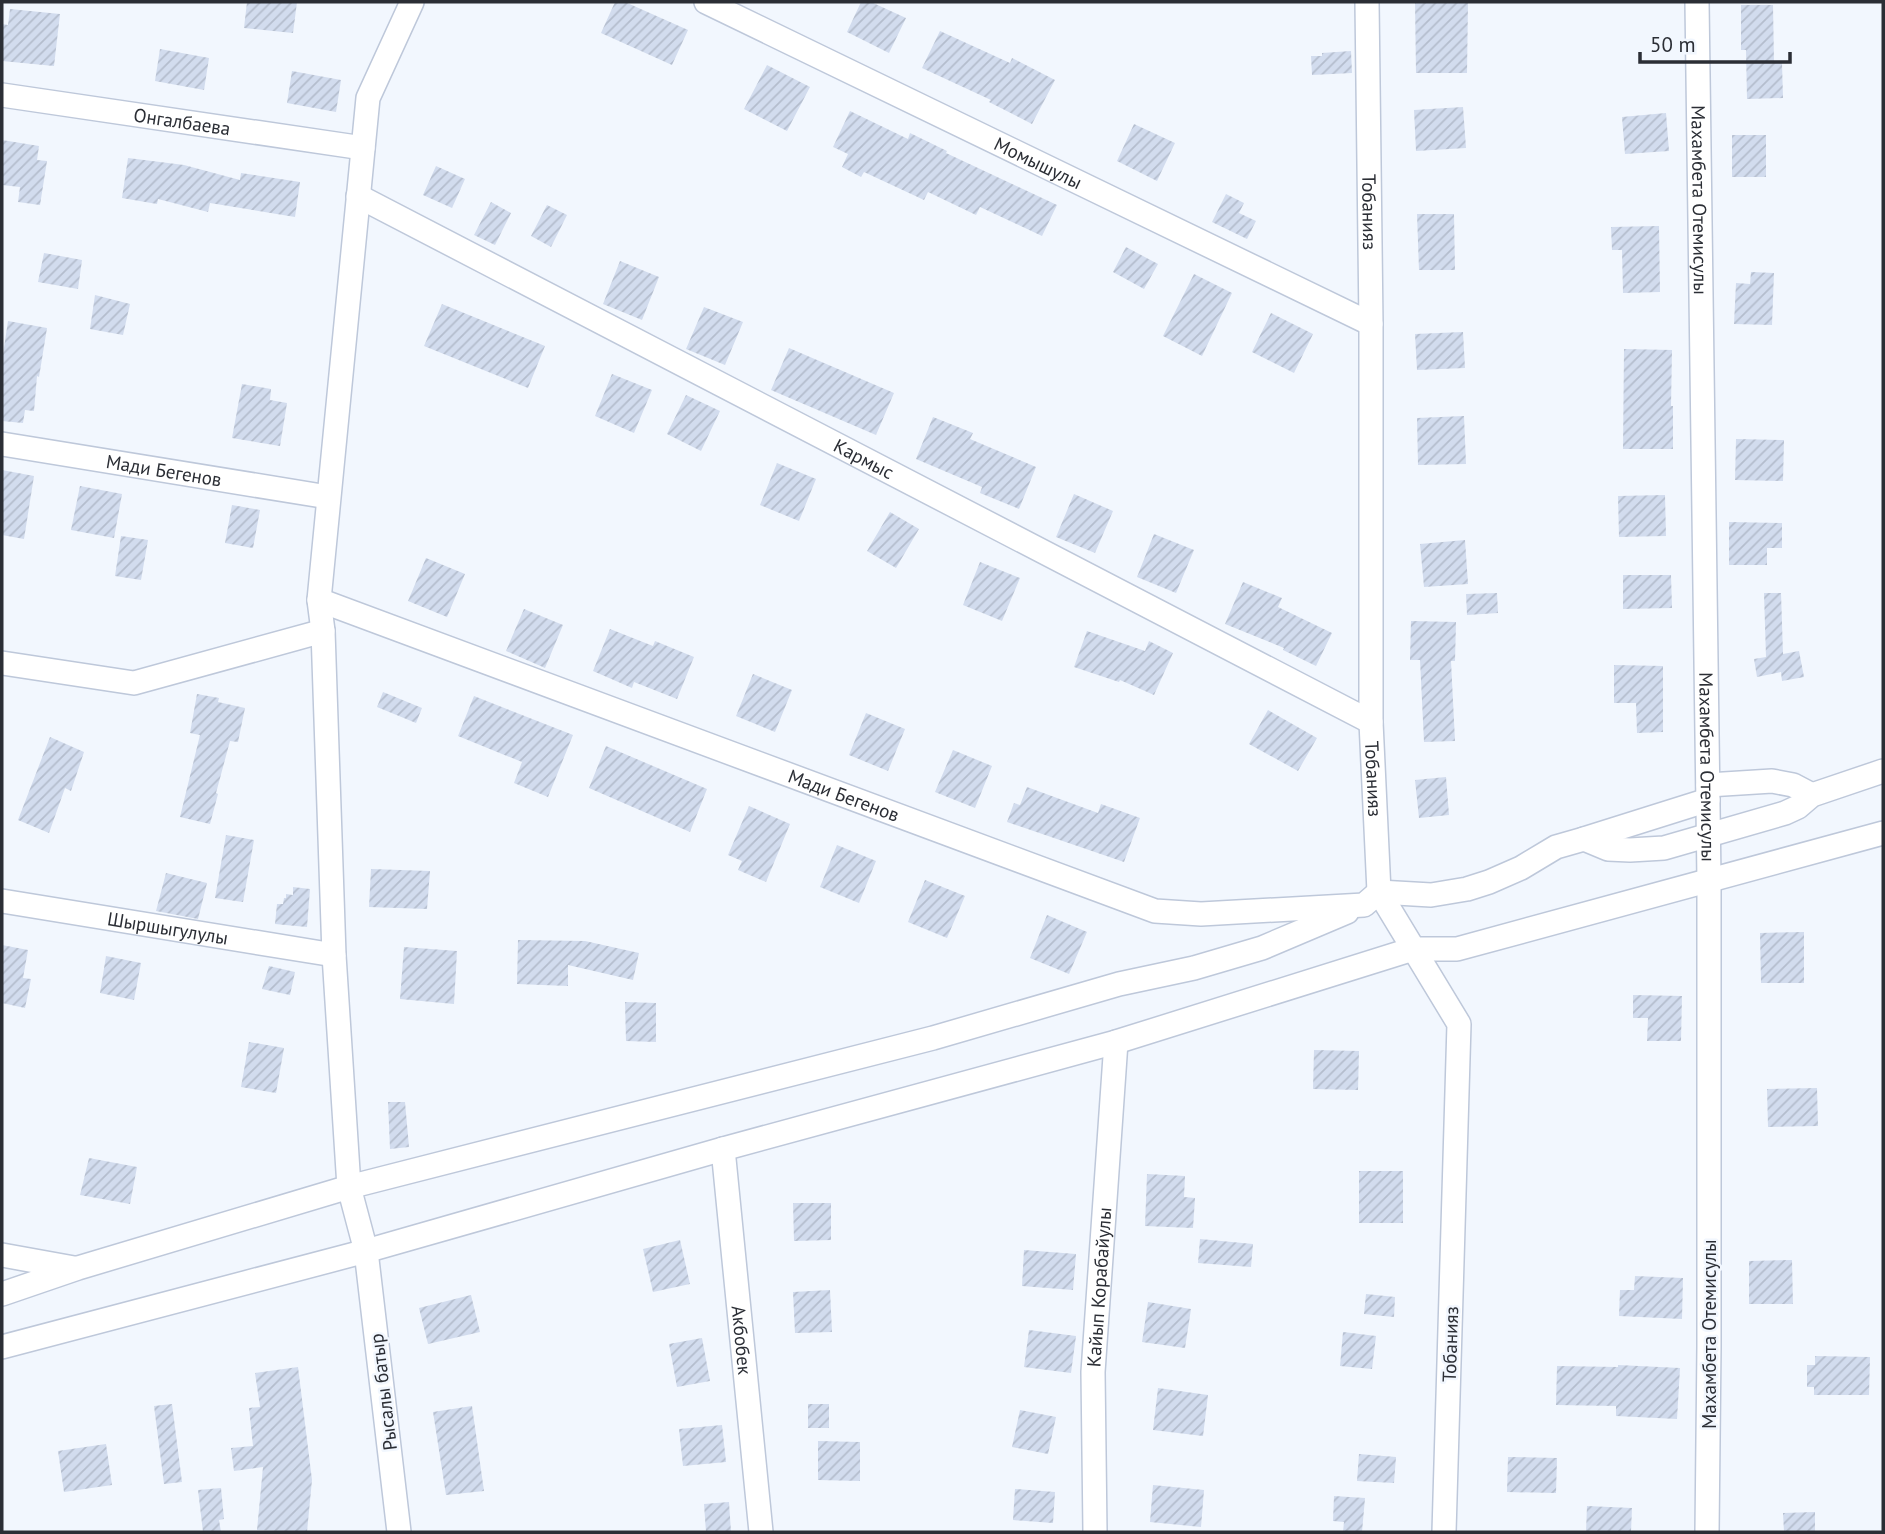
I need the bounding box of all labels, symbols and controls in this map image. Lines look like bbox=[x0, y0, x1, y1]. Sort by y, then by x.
scale bar bbox=[1640, 21, 1790, 65]
text: 50 m bbox=[1650, 31, 1696, 58]
street label: Онгалбаева bbox=[132, 102, 232, 140]
street label: Махамбета Отемисулы bbox=[1686, 105, 1713, 295]
street label: Момышулы bbox=[990, 131, 1086, 194]
street label: Тобанияз bbox=[1357, 174, 1382, 250]
street label: Кармыс bbox=[830, 433, 898, 484]
street label: Мади Бегенов bbox=[104, 449, 223, 492]
street label: Махамбета Отемисулы bbox=[1694, 672, 1721, 862]
street label: Тобанияз bbox=[1360, 740, 1387, 817]
street label: Мади Бегенов bbox=[785, 764, 903, 827]
street label: Шыршыгулулы bbox=[106, 906, 230, 950]
street label: Кайып Корабайулы bbox=[1081, 1206, 1116, 1368]
street label: Махамбета Отемисулы bbox=[1697, 1239, 1721, 1429]
street label: Акбобек bbox=[727, 1304, 757, 1376]
street label: Тобанияз bbox=[1437, 1306, 1463, 1382]
street label: Рысалы батыр bbox=[364, 1332, 402, 1452]

